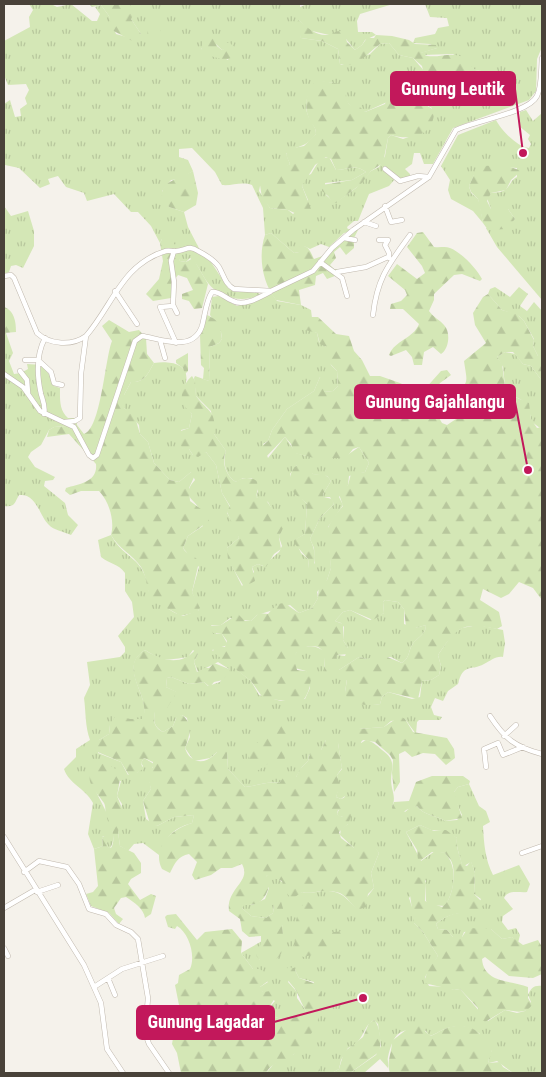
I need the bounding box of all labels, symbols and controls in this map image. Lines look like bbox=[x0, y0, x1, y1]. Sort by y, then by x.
callout: Gunung Leutik bbox=[391, 72, 515, 105]
text: Gunung Leutik bbox=[401, 78, 505, 99]
callout: Gunung Gajahlangu bbox=[355, 385, 515, 418]
text: Gunung Gajahlangu bbox=[365, 391, 505, 412]
callout: Gunung Lagadar bbox=[137, 1006, 274, 1039]
text: Gunung Lagadar bbox=[147, 1011, 265, 1032]

